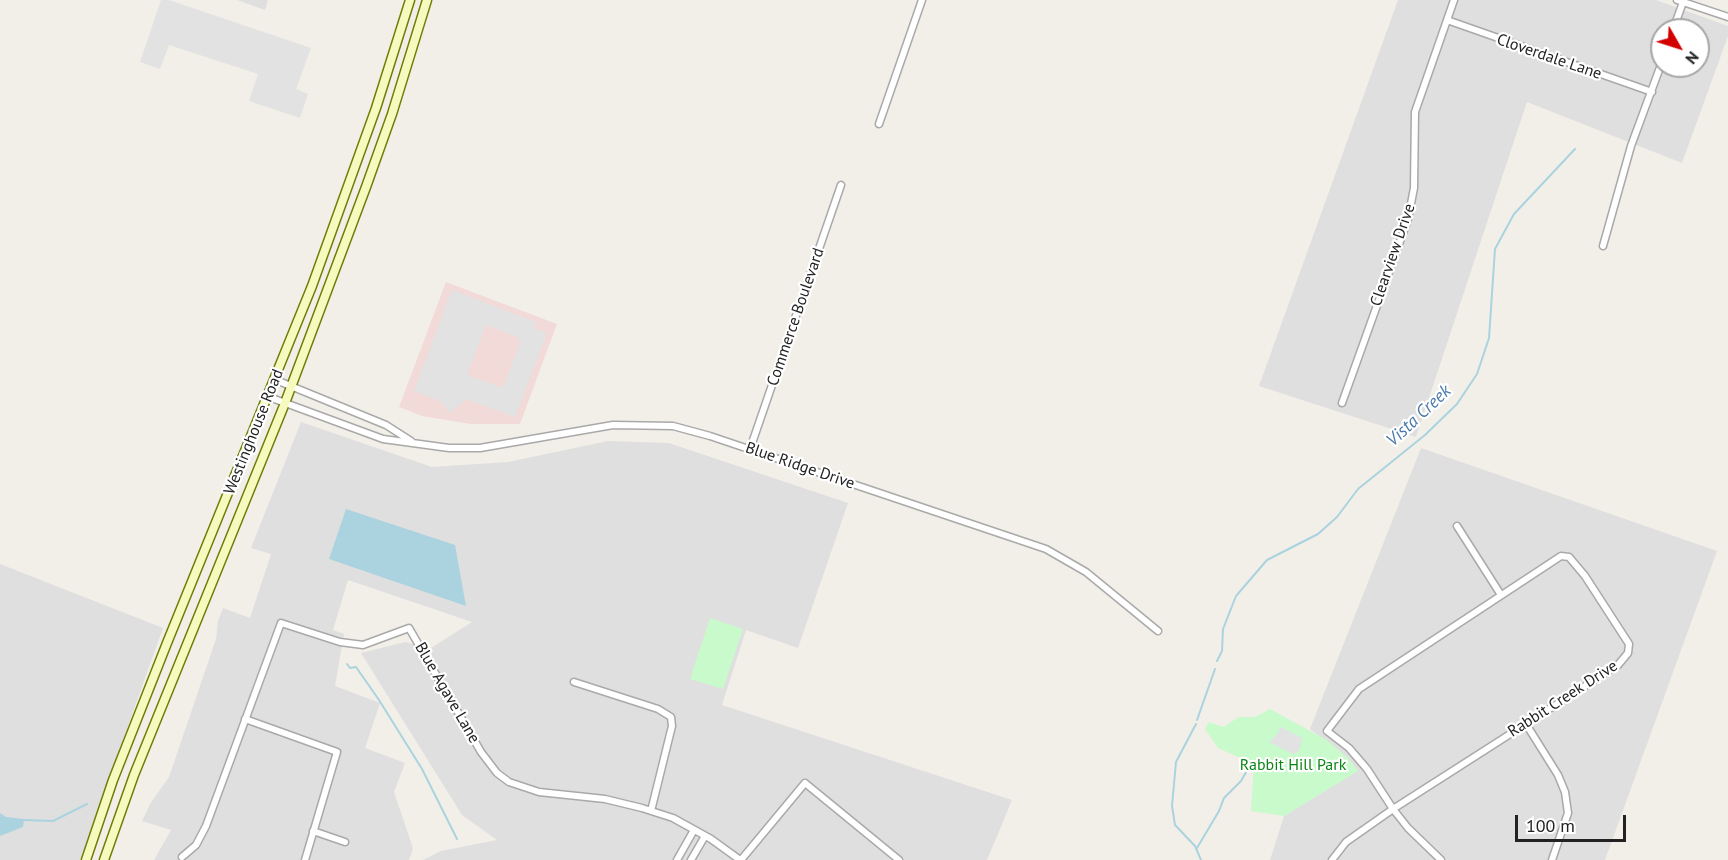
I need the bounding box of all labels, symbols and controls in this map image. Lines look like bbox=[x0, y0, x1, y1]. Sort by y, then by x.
north arrow bbox=[1650, 18, 1710, 78]
street label: Cloverdale Lane bbox=[1494, 30, 1604, 84]
text: N bbox=[1681, 48, 1704, 68]
street label: Clearview Drive bbox=[1366, 201, 1420, 309]
street label: Commerce Boulevard bbox=[763, 245, 829, 389]
street label: Westinghouse Road bbox=[220, 367, 288, 497]
water label: Vista Creek bbox=[1382, 381, 1456, 451]
street label: Blue Ridge Drive bbox=[743, 438, 857, 494]
street label: Blue Agave Lane bbox=[410, 639, 484, 747]
street label: Rabbit Creek Drive bbox=[1505, 656, 1621, 742]
park label: Rabbit Hill Park bbox=[1240, 755, 1346, 775]
scale bar bbox=[1518, 803, 1629, 841]
text: 100 m bbox=[1526, 814, 1575, 837]

